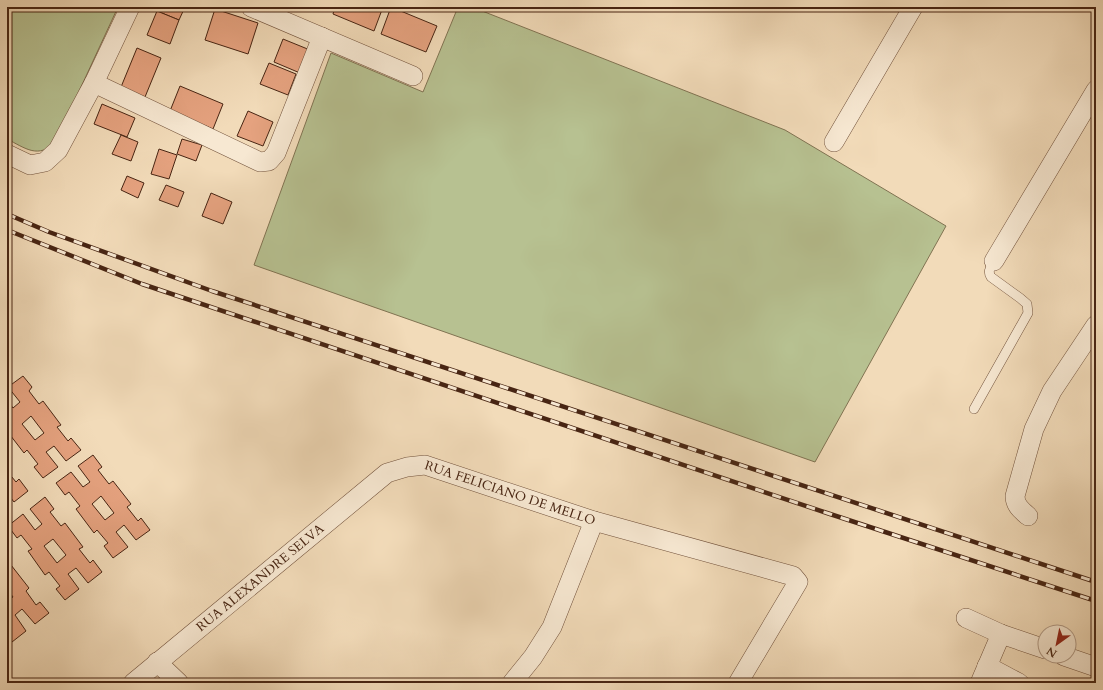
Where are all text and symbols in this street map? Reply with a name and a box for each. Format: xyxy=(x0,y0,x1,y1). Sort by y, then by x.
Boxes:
street label: RUA FELICIANO DE MELLO xyxy=(422,456,598,530)
street label: RUA ALEXANDRE SELVA xyxy=(193,519,328,636)
north arrow xyxy=(1037,624,1077,664)
text: N xyxy=(1043,643,1060,661)

